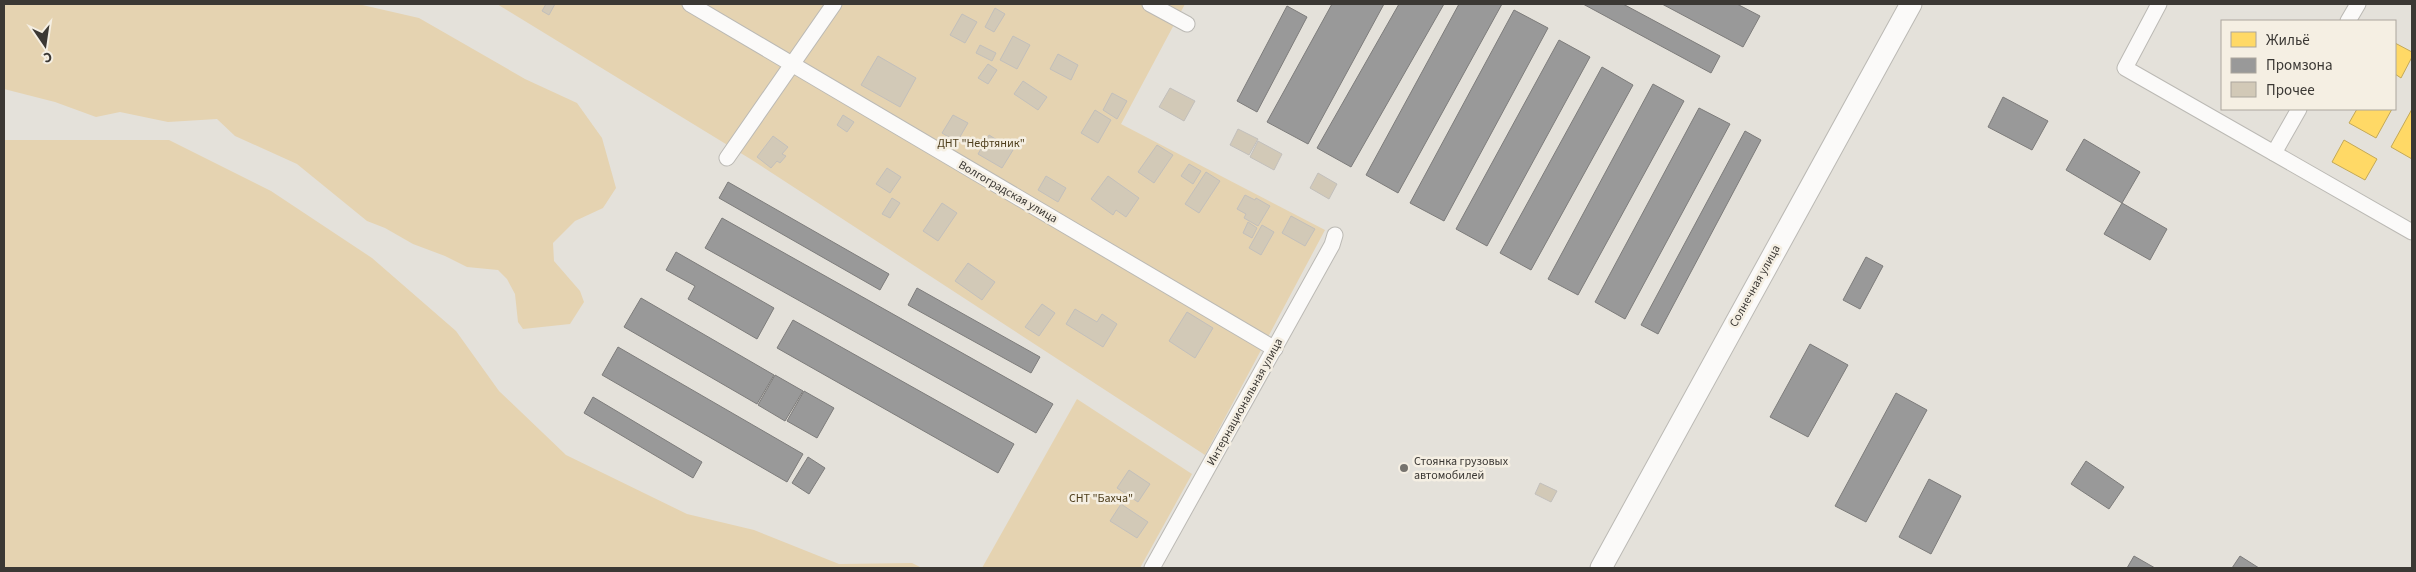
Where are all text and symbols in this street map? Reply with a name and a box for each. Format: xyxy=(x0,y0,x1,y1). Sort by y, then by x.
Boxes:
north arrow xyxy=(20,20,70,70)
legend xyxy=(2221,20,2396,110)
text: Жильё xyxy=(2266,30,2310,51)
text: С xyxy=(41,46,54,67)
text: Промзона xyxy=(2266,55,2333,76)
text: Прочее xyxy=(2266,80,2315,101)
park label: ДНТ "Нефтяник" xyxy=(937,135,1025,152)
street label: Волгоградская улица xyxy=(955,157,1061,227)
street label: Солнечная улица xyxy=(1725,242,1785,330)
street label: Интернациональная улица xyxy=(1203,335,1287,469)
place label: Стоянка грузовых автомобилей xyxy=(1414,453,1509,484)
marker: Стоянка грузовых автомобилей xyxy=(1398,462,1410,474)
park label: СНТ "Бахча" xyxy=(1069,490,1133,507)

